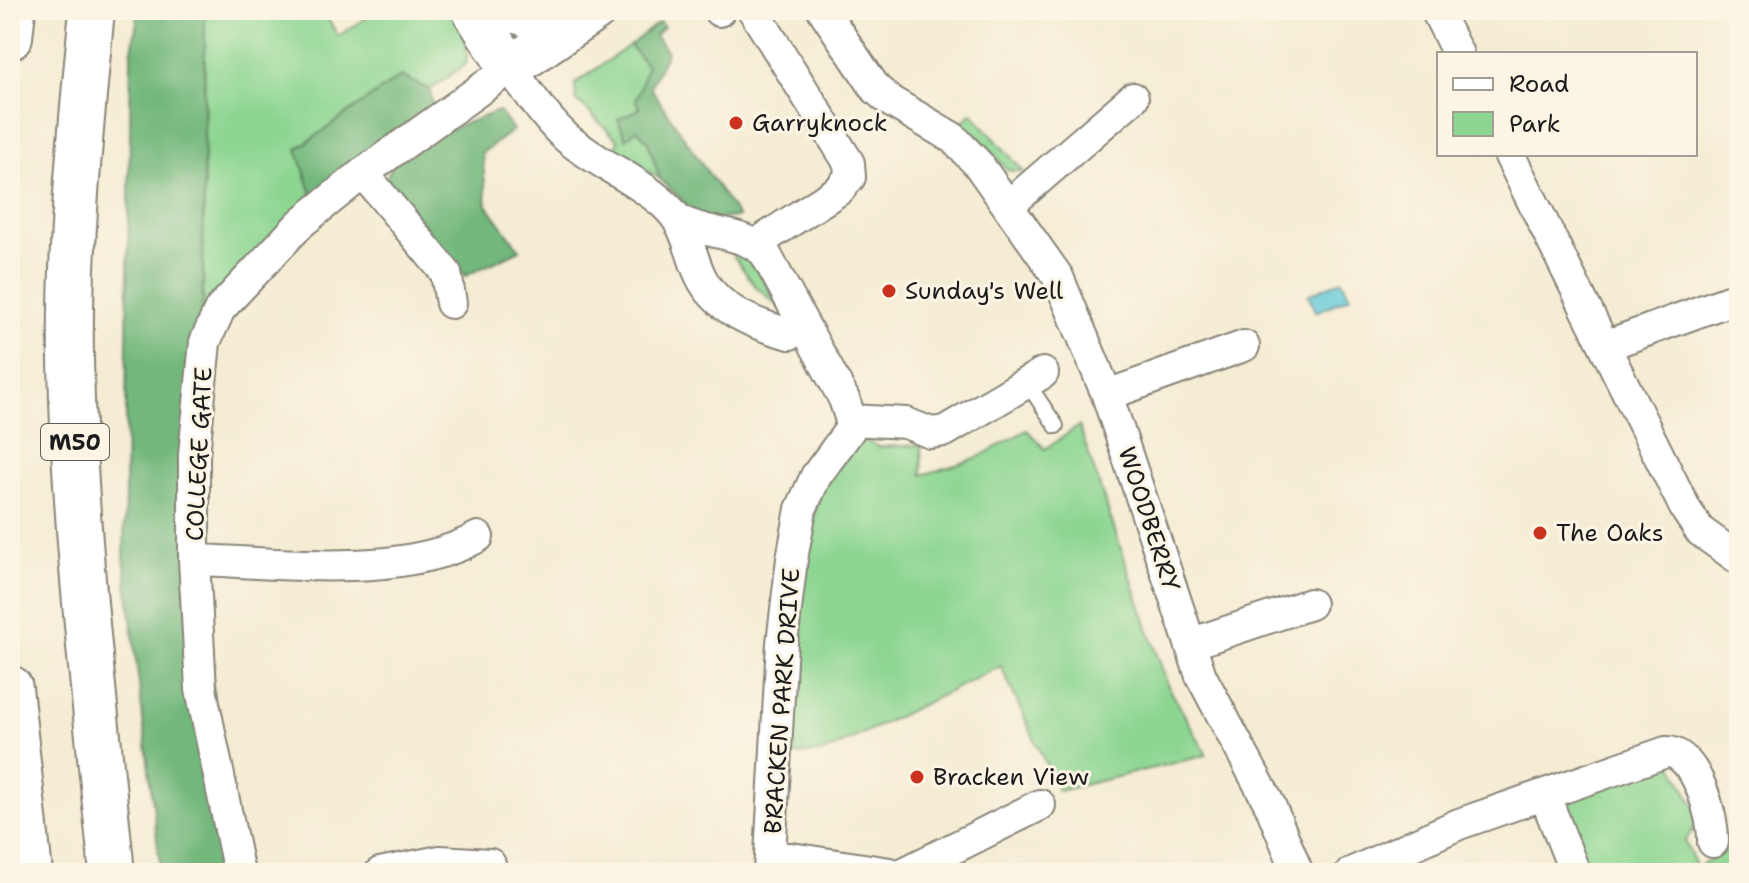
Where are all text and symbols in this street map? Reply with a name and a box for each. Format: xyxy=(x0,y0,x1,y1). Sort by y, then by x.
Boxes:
legend xyxy=(1437,52,1697,156)
text: Road xyxy=(1509,68,1569,100)
place label: Garryknock xyxy=(752,107,887,139)
text: Park xyxy=(1509,108,1561,140)
marker: Garryknock xyxy=(727,114,745,132)
place label: Sunday's Well xyxy=(905,275,1064,307)
marker: Sunday's Well xyxy=(880,282,898,300)
street label: COLLEGE GATE xyxy=(178,366,220,542)
road number: M50 xyxy=(41,424,109,460)
street label: WOODBERRY xyxy=(1111,443,1188,596)
place label: The Oaks xyxy=(1556,517,1664,549)
marker: The Oaks xyxy=(1531,524,1549,542)
street label: BRACKEN PARK DRIVE xyxy=(757,567,807,835)
place label: Bracken View xyxy=(933,761,1089,793)
marker: Bracken View xyxy=(908,768,926,786)

